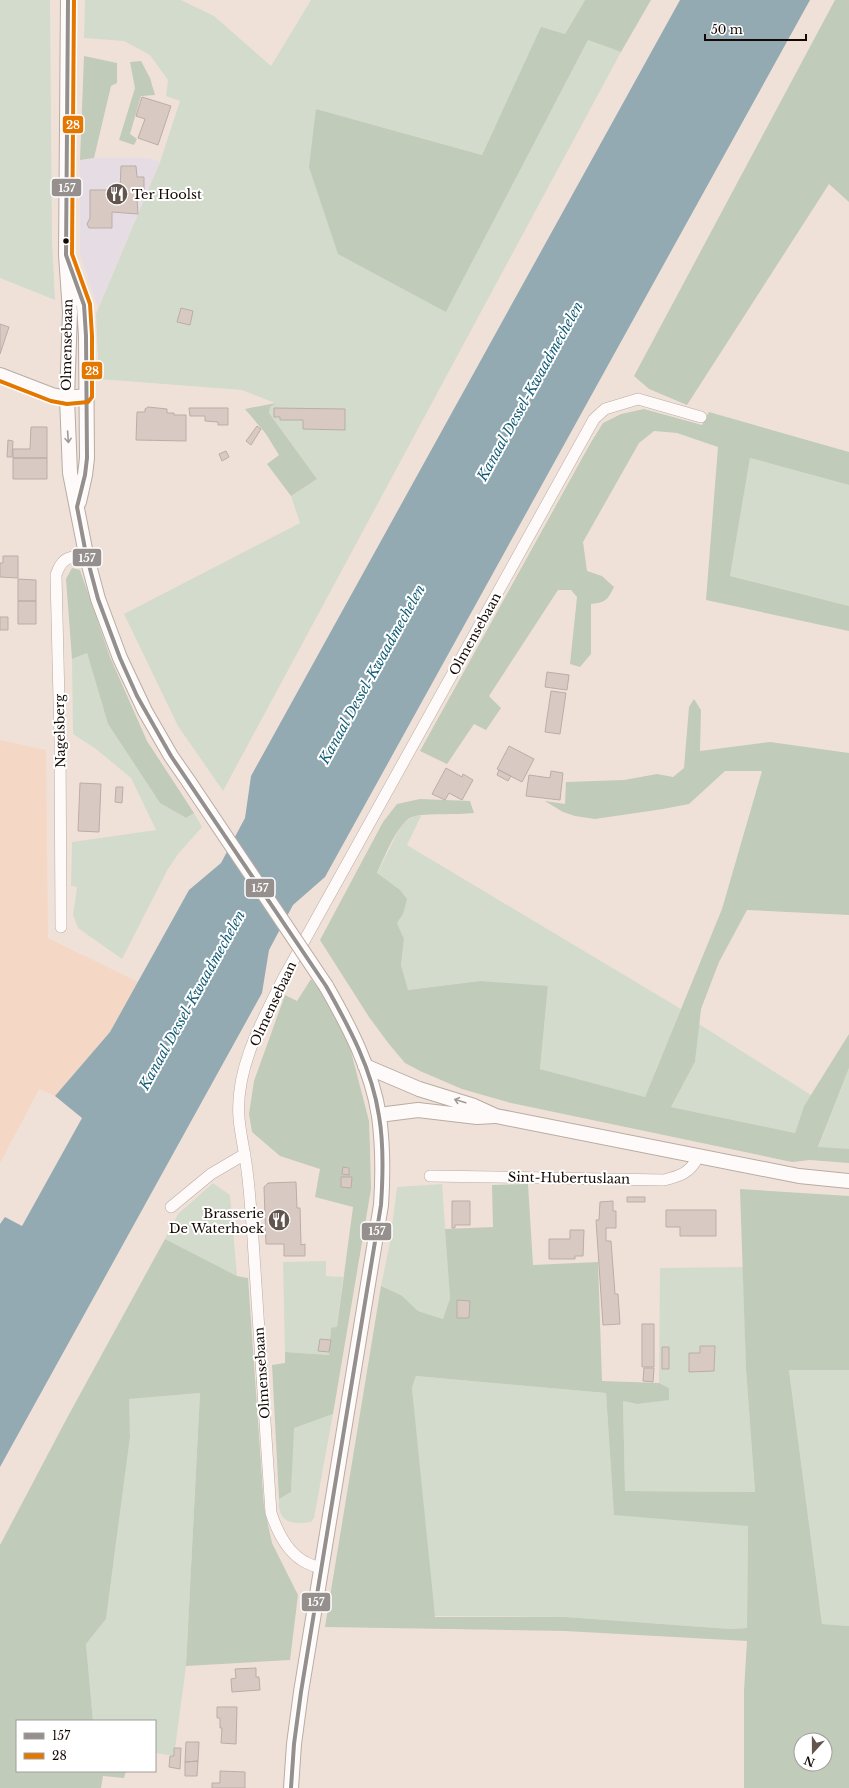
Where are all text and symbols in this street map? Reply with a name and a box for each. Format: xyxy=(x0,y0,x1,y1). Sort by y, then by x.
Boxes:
scale bar xyxy=(705,16,806,42)
text: 50 m xyxy=(711,22,743,37)
line badge: 28 xyxy=(62,115,84,134)
text: 28 xyxy=(66,118,80,132)
line badge: 157 xyxy=(51,178,82,197)
text: 157 xyxy=(58,181,76,195)
restaurant icon: Ter Hoolst xyxy=(104,181,130,207)
place label: Ter Hoolst xyxy=(132,186,202,203)
unlabelled marker xyxy=(61,236,71,246)
water label: Kanaal Dessel-Kwaadmechelen xyxy=(473,298,587,485)
street label: Olmensebaan xyxy=(58,299,76,391)
line badge: 28 xyxy=(81,361,103,380)
text: 28 xyxy=(85,364,99,378)
one-way arrow xyxy=(64,430,71,443)
line badge: 157 xyxy=(72,548,102,567)
text: 157 xyxy=(78,551,96,565)
water label: Kanaal Dessel-Kwaadmechelen xyxy=(315,581,429,768)
street label: Olmensebaan xyxy=(445,590,505,678)
street label: Nagelsberg xyxy=(51,694,69,768)
line badge: 157 xyxy=(245,878,275,898)
text: 157 xyxy=(251,881,269,895)
water label: Kanaal Dessel-Kwaadmechelen xyxy=(135,907,249,1094)
street label: Olmensebaan xyxy=(246,959,300,1049)
one-way arrow xyxy=(453,1097,466,1104)
street label: Sint-Hubertuslaan xyxy=(508,1168,630,1188)
place label: Brasserie De Waterhoek xyxy=(169,1205,264,1237)
restaurant icon: Brasserie De Waterhoek xyxy=(266,1207,292,1233)
line badge: 157 xyxy=(361,1222,392,1241)
text: 157 xyxy=(368,1224,386,1238)
street label: Olmensebaan xyxy=(250,1327,274,1419)
line badge: 157 xyxy=(301,1592,331,1612)
text: 157 xyxy=(307,1595,325,1609)
legend xyxy=(16,1720,156,1772)
text: 157 xyxy=(52,1728,71,1743)
north arrow xyxy=(793,1732,833,1772)
text: 28 xyxy=(52,1748,67,1763)
text: N xyxy=(801,1753,817,1770)

